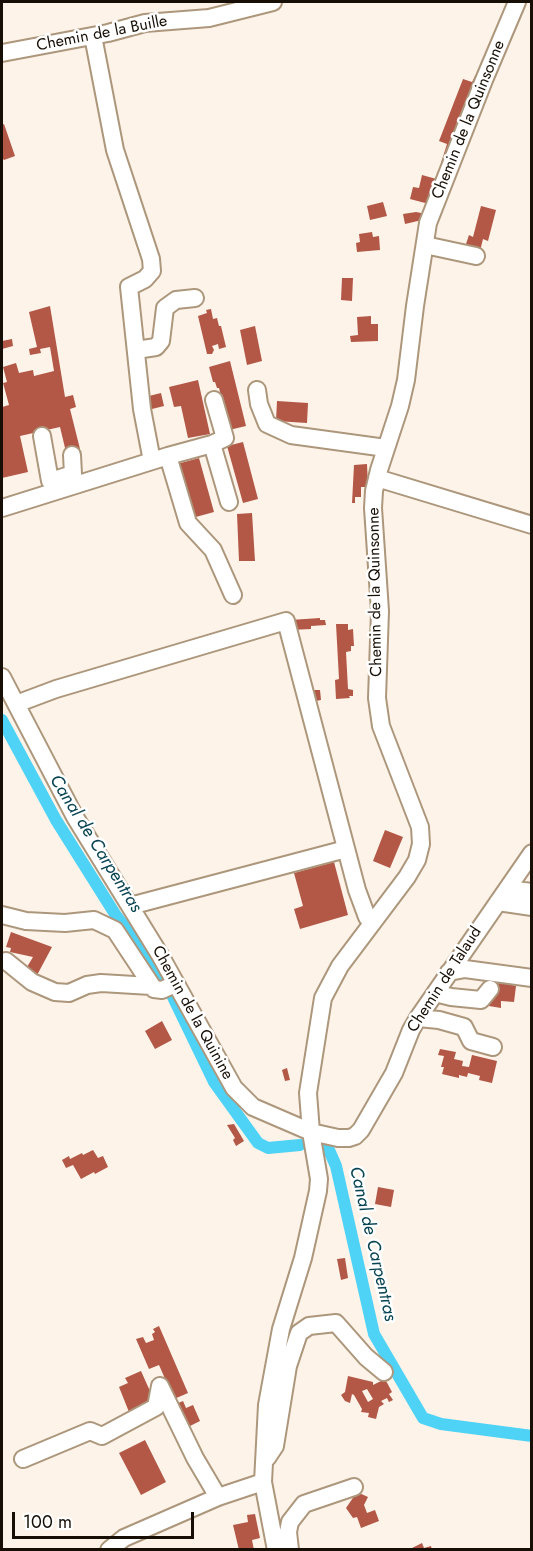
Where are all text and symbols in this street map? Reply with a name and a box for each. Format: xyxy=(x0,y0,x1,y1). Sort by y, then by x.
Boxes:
street label: Chemin de la Buille xyxy=(35,12,169,56)
street label: Chemin de la Quinsonne xyxy=(428,38,510,202)
street label: Chemin de la Quinsonne xyxy=(365,507,387,677)
water label: Canal de Carpentras xyxy=(44,771,146,917)
street label: Chemin de Talaud xyxy=(404,924,486,1036)
street label: Chemin de la Quinine xyxy=(147,943,237,1083)
water label: Canal de Carpentras xyxy=(344,1165,400,1323)
scale bar xyxy=(15,1500,196,1538)
text: 100 m xyxy=(23,1509,72,1535)

